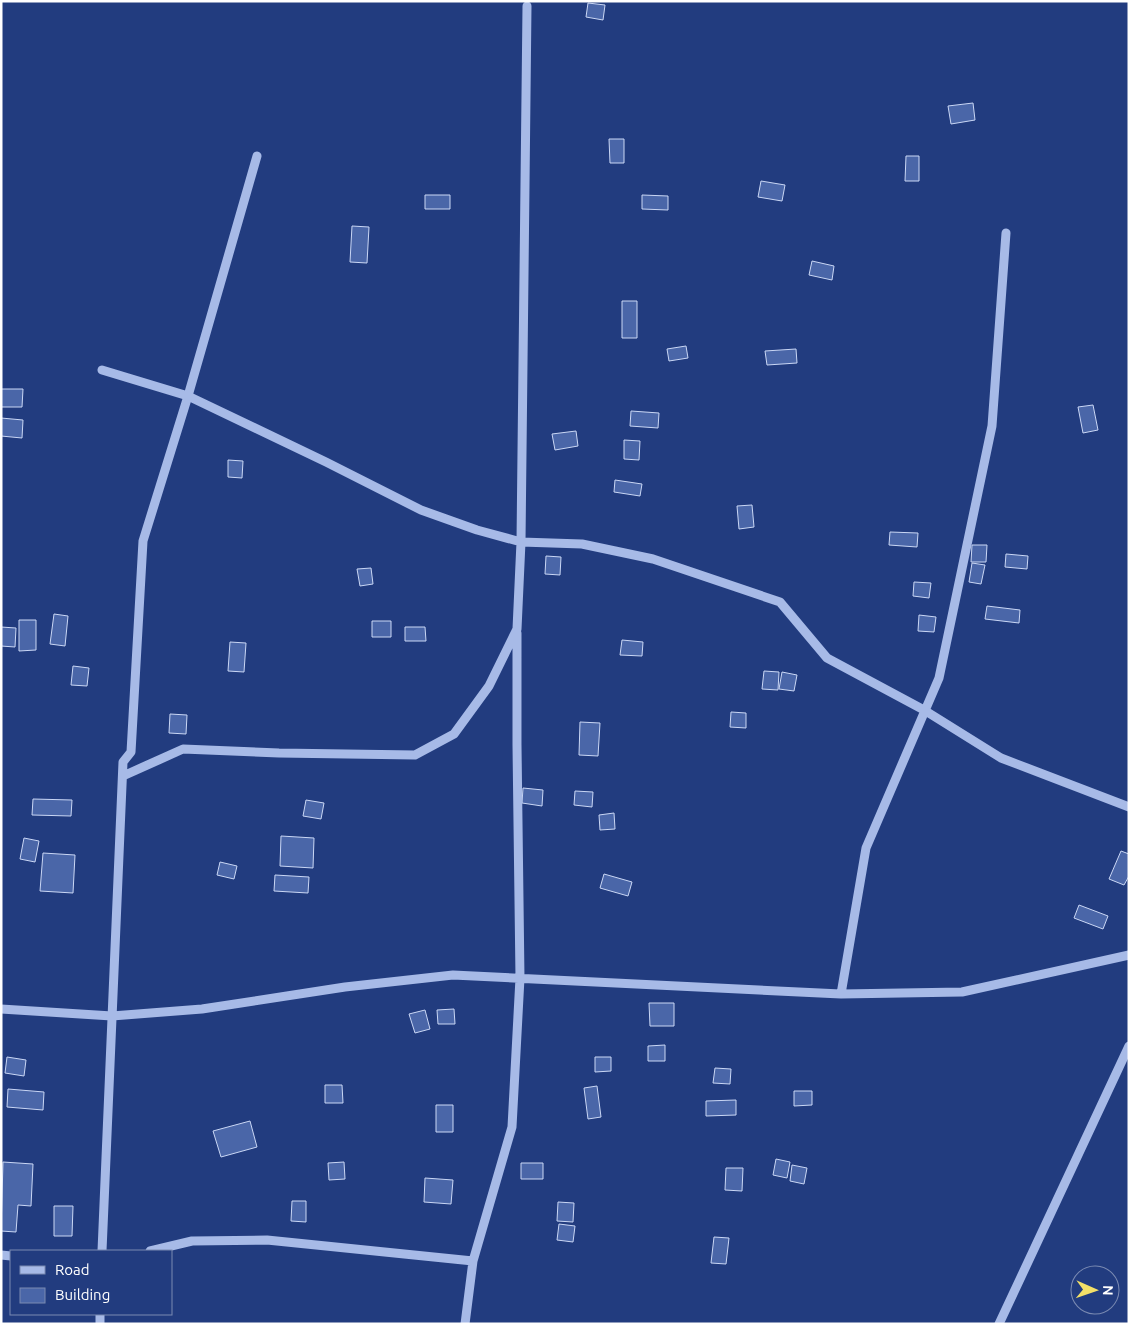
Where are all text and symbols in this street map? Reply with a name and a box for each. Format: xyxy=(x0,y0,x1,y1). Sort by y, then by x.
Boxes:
legend xyxy=(10,1250,172,1315)
text: Road xyxy=(55,1261,90,1278)
north arrow xyxy=(1070,1265,1120,1315)
text: N xyxy=(1100,1285,1116,1296)
text: Building xyxy=(55,1286,110,1303)

